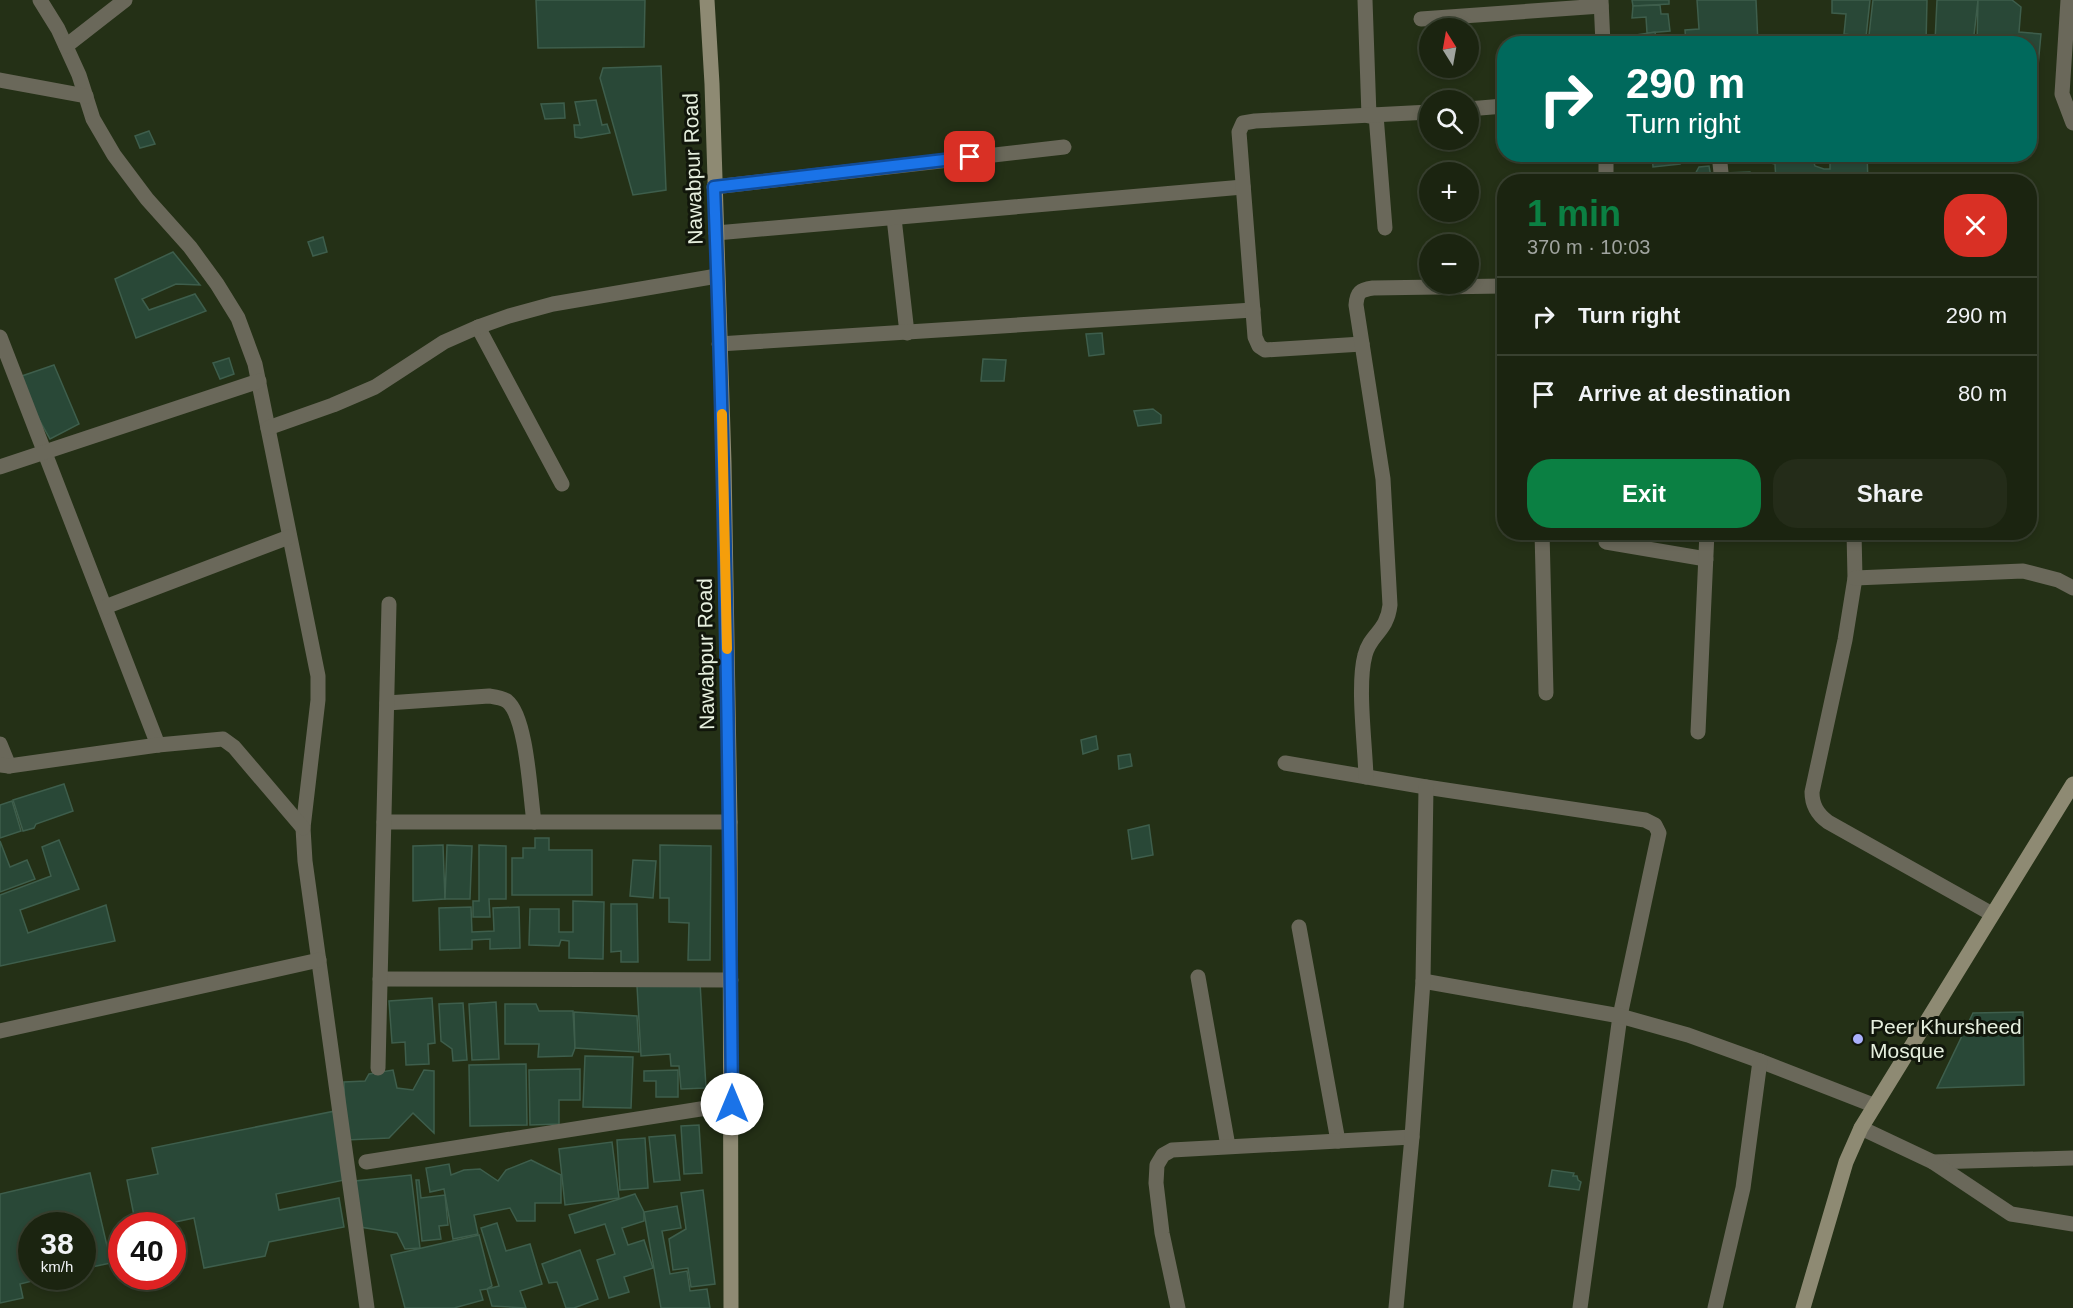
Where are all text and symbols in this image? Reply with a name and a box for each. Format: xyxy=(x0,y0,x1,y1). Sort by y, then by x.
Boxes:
north arrow xyxy=(1419,18,1479,78)
map controls xyxy=(1419,18,1479,294)
icon: right xyxy=(1527,60,1605,138)
text: 290 m xyxy=(1626,60,1745,107)
button: search xyxy=(1419,90,1479,150)
street label: Nawabpur Road xyxy=(678,93,707,245)
text: Turn right xyxy=(1626,109,1741,139)
pin xyxy=(944,131,995,182)
icon: arrive xyxy=(953,140,986,173)
button: + xyxy=(1419,162,1479,222)
text: 1 min xyxy=(1527,193,1621,234)
button: close xyxy=(1944,194,2007,257)
button: − xyxy=(1419,234,1479,294)
text: 370 m · 10:03 xyxy=(1527,236,1650,258)
icon: right xyxy=(1527,300,1560,333)
text: Turn right xyxy=(1578,303,1680,328)
text: 290 m xyxy=(1946,303,2007,328)
icon: arrive xyxy=(1527,378,1560,411)
text: Arrive at destination xyxy=(1578,381,1791,406)
text: 80 m xyxy=(1958,381,2007,406)
button: Exit xyxy=(1527,459,1761,528)
button: Share xyxy=(1773,459,2007,528)
street label: Nawabpur Road xyxy=(693,578,718,730)
place label: Peer Khursheed Mosque xyxy=(1870,1015,2022,1062)
marker: Peer Khursheed Mosque xyxy=(1851,1032,1865,1046)
position arrow xyxy=(700,1072,764,1136)
speed limit sign: 40 xyxy=(108,1212,186,1290)
text: 38 xyxy=(40,1227,74,1260)
text: km/h xyxy=(41,1258,73,1275)

